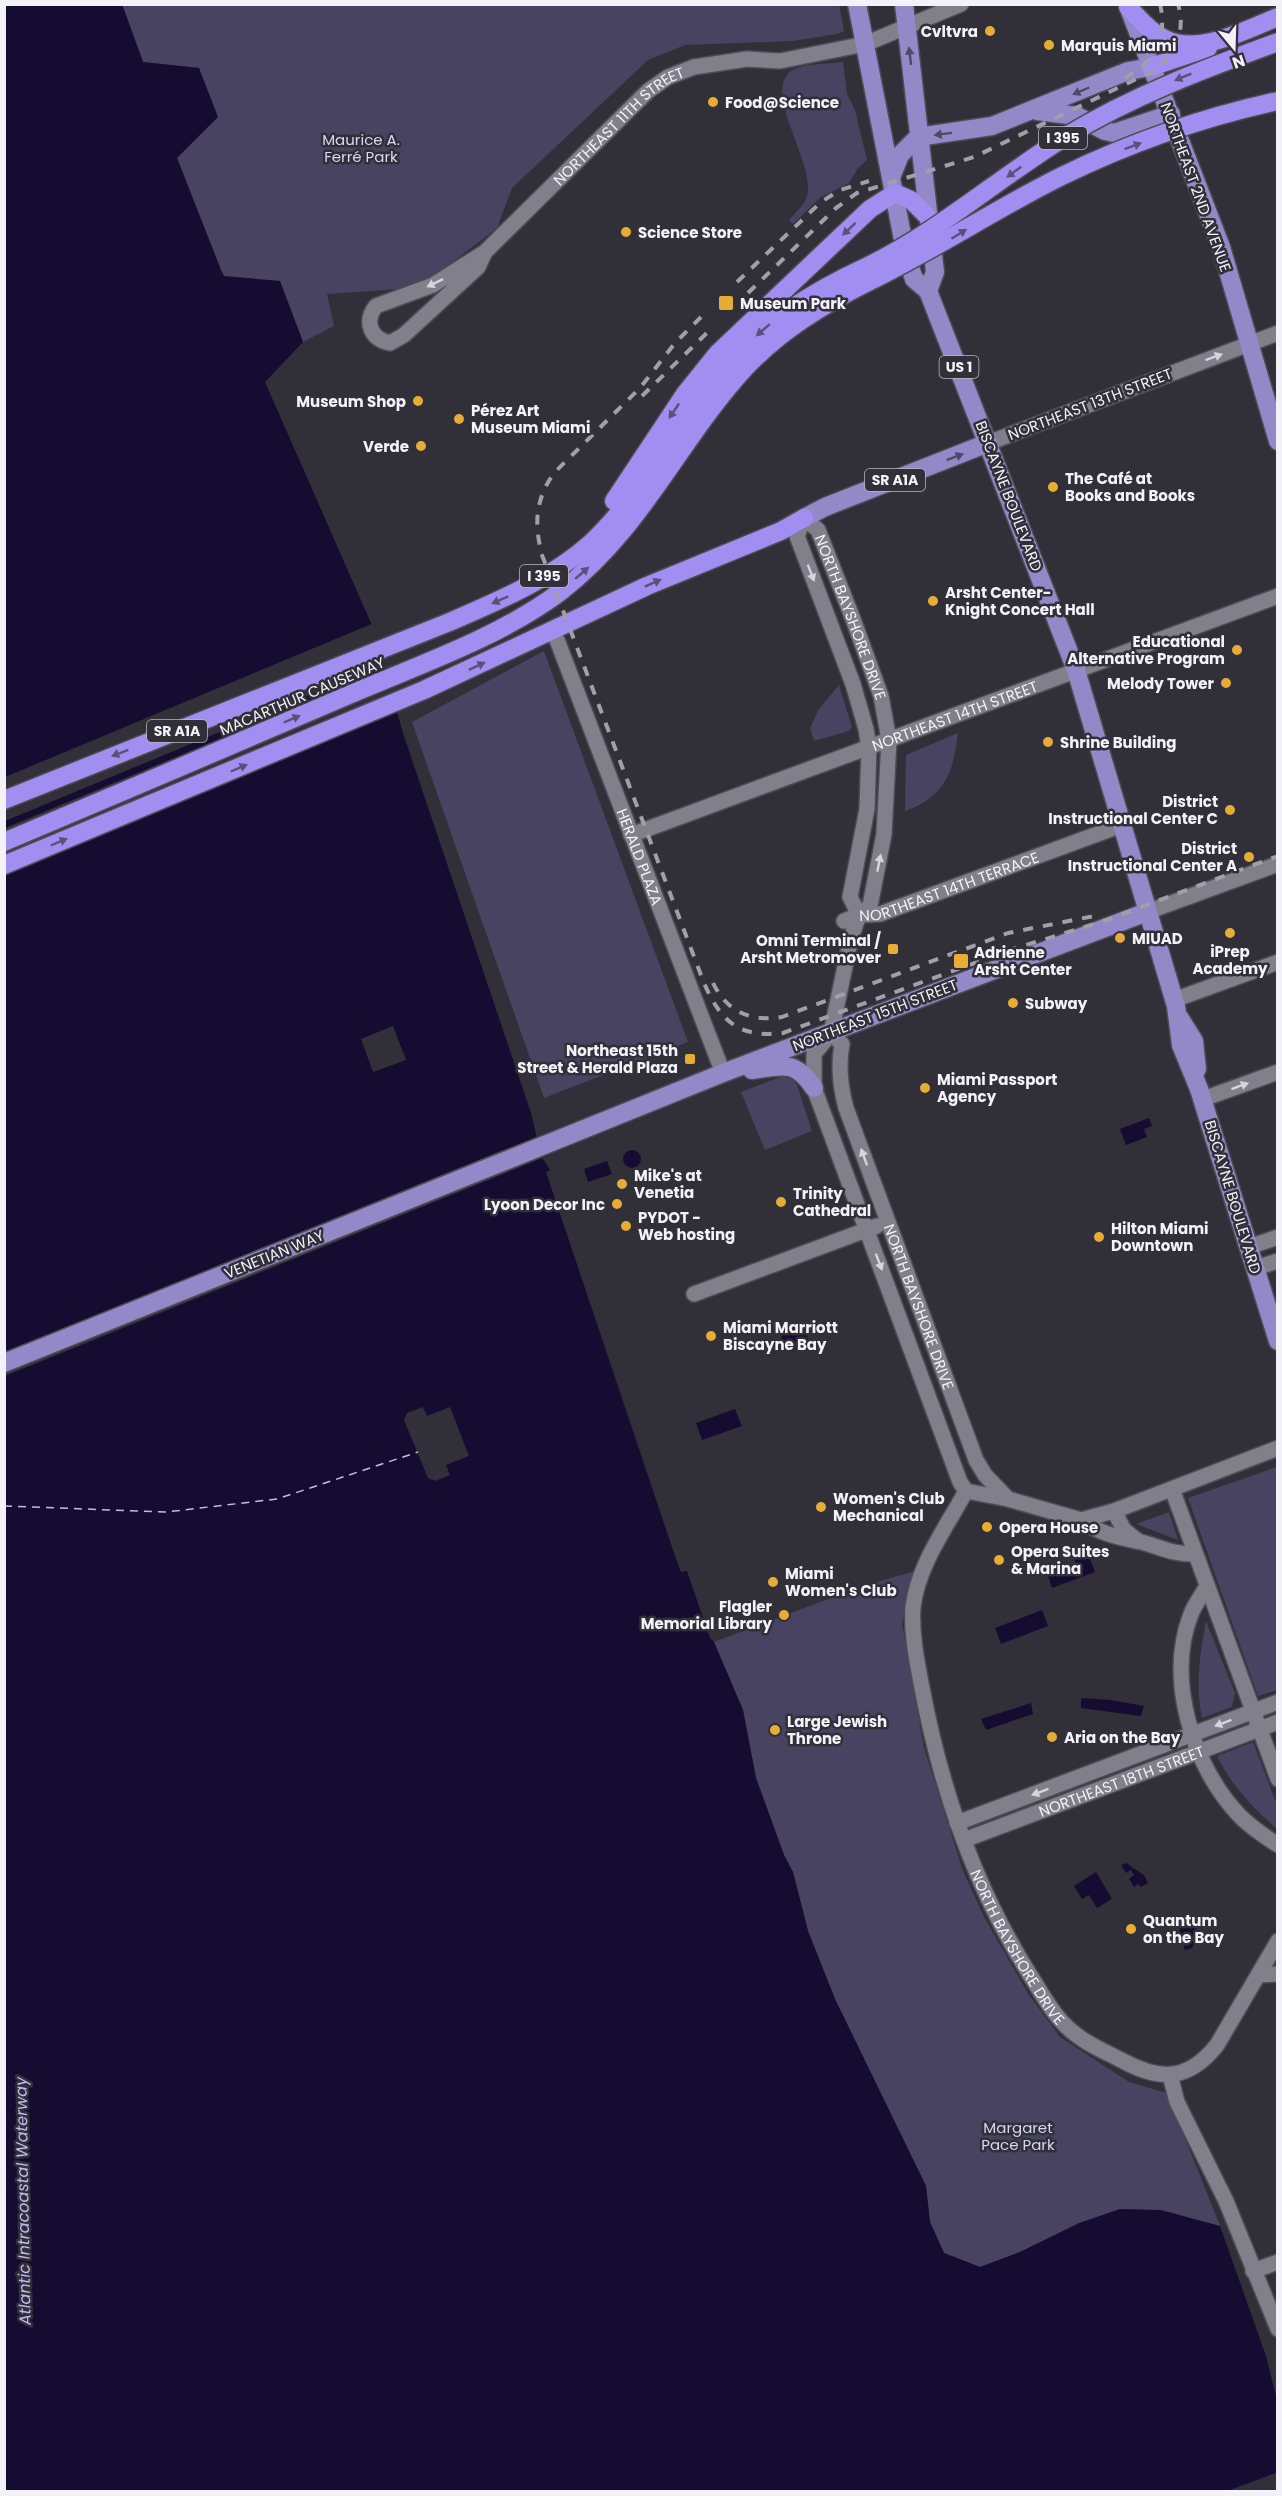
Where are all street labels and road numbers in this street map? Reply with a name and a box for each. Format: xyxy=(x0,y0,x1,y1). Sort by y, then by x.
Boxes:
street label: NORTHEAST 11TH STREET xyxy=(548,61,687,190)
street label: NORTHEAST 2ND AVENUE xyxy=(1156,99,1236,275)
road number: I 395 xyxy=(1039,127,1087,149)
road number: US 1 xyxy=(940,356,978,378)
street label: NORTHEAST 13TH STREET xyxy=(1005,363,1175,445)
street label: BISCAYNE BOULEVARD xyxy=(971,418,1047,574)
road number: SR A1A xyxy=(865,469,925,491)
street label: NORTH BAYSHORE DRIVE xyxy=(810,531,892,703)
road number: I 395 xyxy=(520,565,568,587)
street label: MACARTHUR CAUSEWAY xyxy=(216,652,388,740)
street label: NORTHEAST 14TH STREET xyxy=(869,675,1040,756)
road number: SR A1A xyxy=(147,720,207,742)
street label: HERALD PLAZA xyxy=(612,805,668,908)
street label: NORTHEAST 14TH TERRACE xyxy=(859,846,1042,925)
street label: NORTHEAST 15TH STREET xyxy=(790,974,960,1056)
street label: BISCAYNE BOULEVARD xyxy=(1200,1118,1266,1276)
street label: NORTH BAYSHORE DRIVE xyxy=(879,1221,960,1392)
street label: VENETIAN WAY xyxy=(221,1224,327,1284)
street label: NORTHEAST 18TH STREET xyxy=(1036,1740,1207,1822)
street label: NORTH BAYSHORE DRIVE xyxy=(966,1866,1070,2029)

